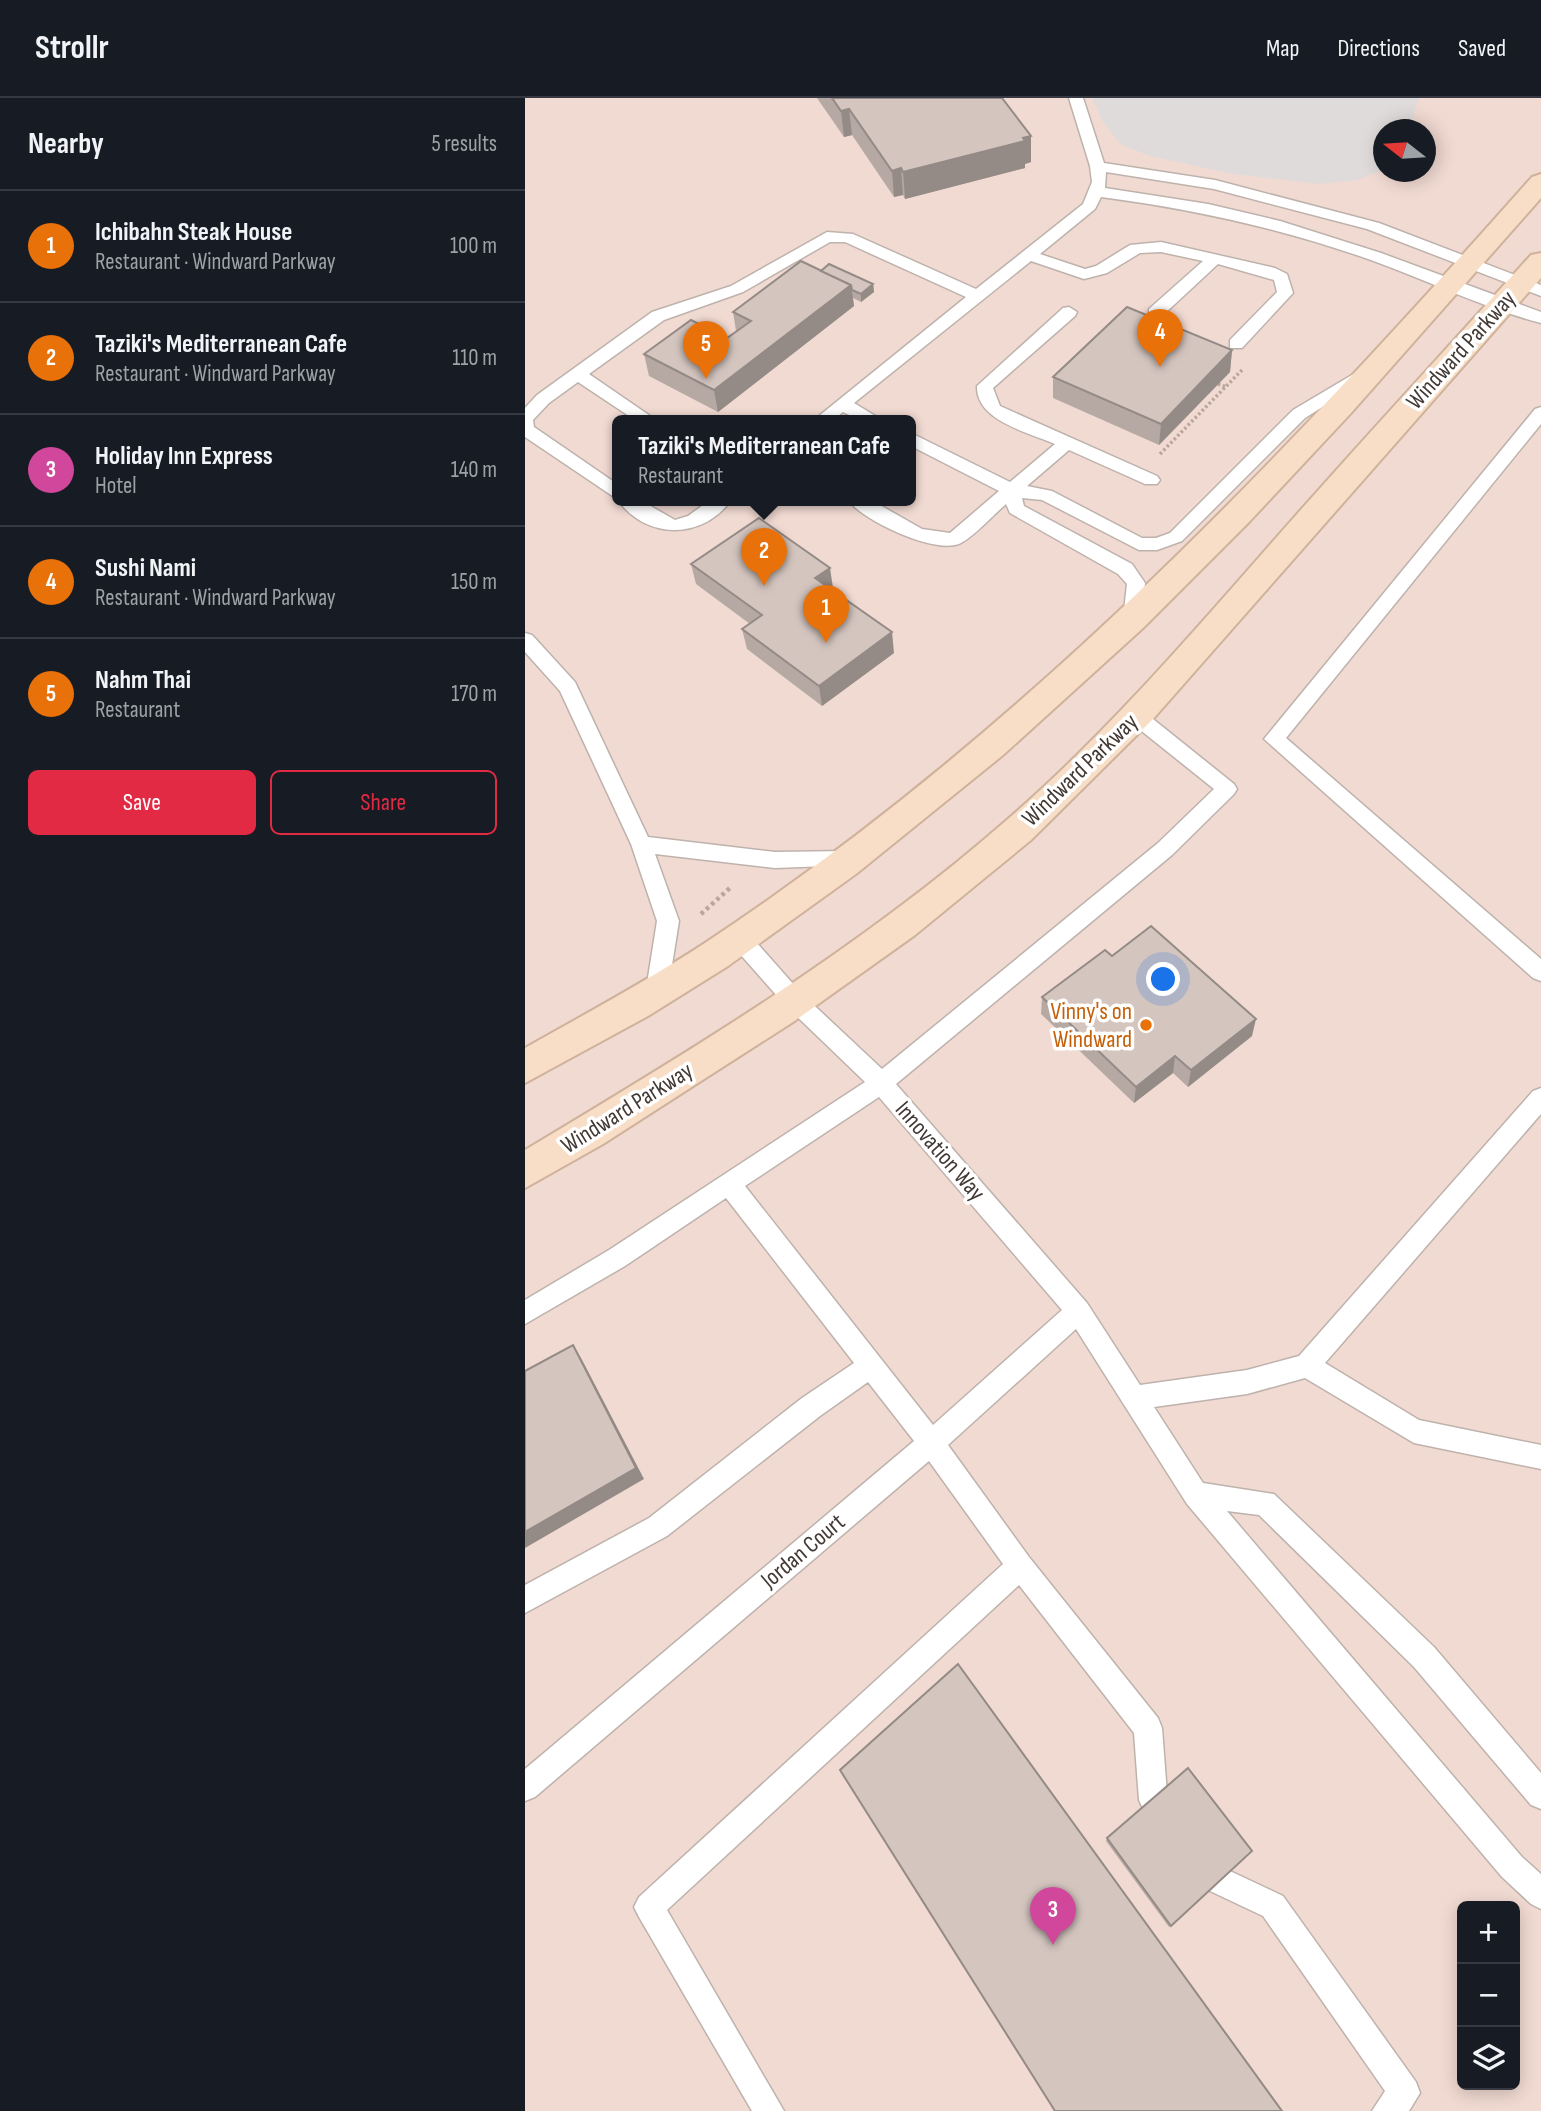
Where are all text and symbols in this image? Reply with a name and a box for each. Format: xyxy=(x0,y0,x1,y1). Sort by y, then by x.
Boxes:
text: Strollr xyxy=(35,28,109,68)
text: Map xyxy=(1266,34,1299,63)
text: Directions xyxy=(1337,34,1420,63)
text: Saved xyxy=(1458,34,1506,63)
north arrow xyxy=(1373,119,1436,182)
text: Nearby xyxy=(28,126,104,162)
text: 5 results xyxy=(431,130,497,158)
text: Ichibahn Steak House xyxy=(95,217,292,248)
text: 1 xyxy=(46,232,56,260)
text: 100 m xyxy=(450,232,497,260)
text: Restaurant · Windward Parkway xyxy=(95,248,336,276)
street label: Windward Parkway xyxy=(1400,285,1522,415)
pin: 4 xyxy=(1137,309,1183,367)
pin: 5 xyxy=(683,321,729,379)
text: Taziki's Mediterranean Cafe xyxy=(95,329,347,360)
text: 2 xyxy=(46,344,56,372)
text: 110 m xyxy=(452,344,497,372)
text: Restaurant · Windward Parkway xyxy=(95,360,336,388)
popup xyxy=(612,415,916,506)
text: Taziki's Mediterranean Cafe xyxy=(638,431,890,462)
text: Holiday Inn Express xyxy=(95,441,273,472)
text: 3 xyxy=(46,456,56,484)
text: 140 m xyxy=(451,456,497,484)
text: Restaurant xyxy=(638,462,723,490)
text: Hotel xyxy=(95,472,137,500)
pin: 2 xyxy=(741,528,787,586)
text: Sushi Nami xyxy=(95,553,196,584)
text: 4 xyxy=(46,568,56,596)
text: 150 m xyxy=(451,568,497,596)
text: Restaurant · Windward Parkway xyxy=(95,584,336,612)
pin: 1 xyxy=(803,585,849,643)
text: Nahm Thai xyxy=(95,665,191,696)
text: 5 xyxy=(46,680,56,708)
text: 170 m xyxy=(451,680,497,708)
text: Restaurant xyxy=(95,696,180,724)
street label: Windward Parkway xyxy=(1016,708,1144,832)
button: Save xyxy=(28,770,256,835)
button: Share xyxy=(270,770,497,835)
your location xyxy=(1146,962,1180,996)
place label: Vinny's on Windward xyxy=(1051,997,1132,1054)
marker: Vinny's on Windward xyxy=(1138,1017,1154,1033)
street label: Windward Parkway xyxy=(556,1056,698,1160)
street label: Innovation Way xyxy=(889,1095,991,1207)
street label: Jordan Court xyxy=(754,1508,851,1595)
pin: 3 xyxy=(1030,1887,1076,1945)
map controls xyxy=(1457,1901,1520,2090)
button: + xyxy=(1457,1901,1520,1964)
button: − xyxy=(1457,1964,1520,2027)
button: layers xyxy=(1457,2027,1520,2090)

